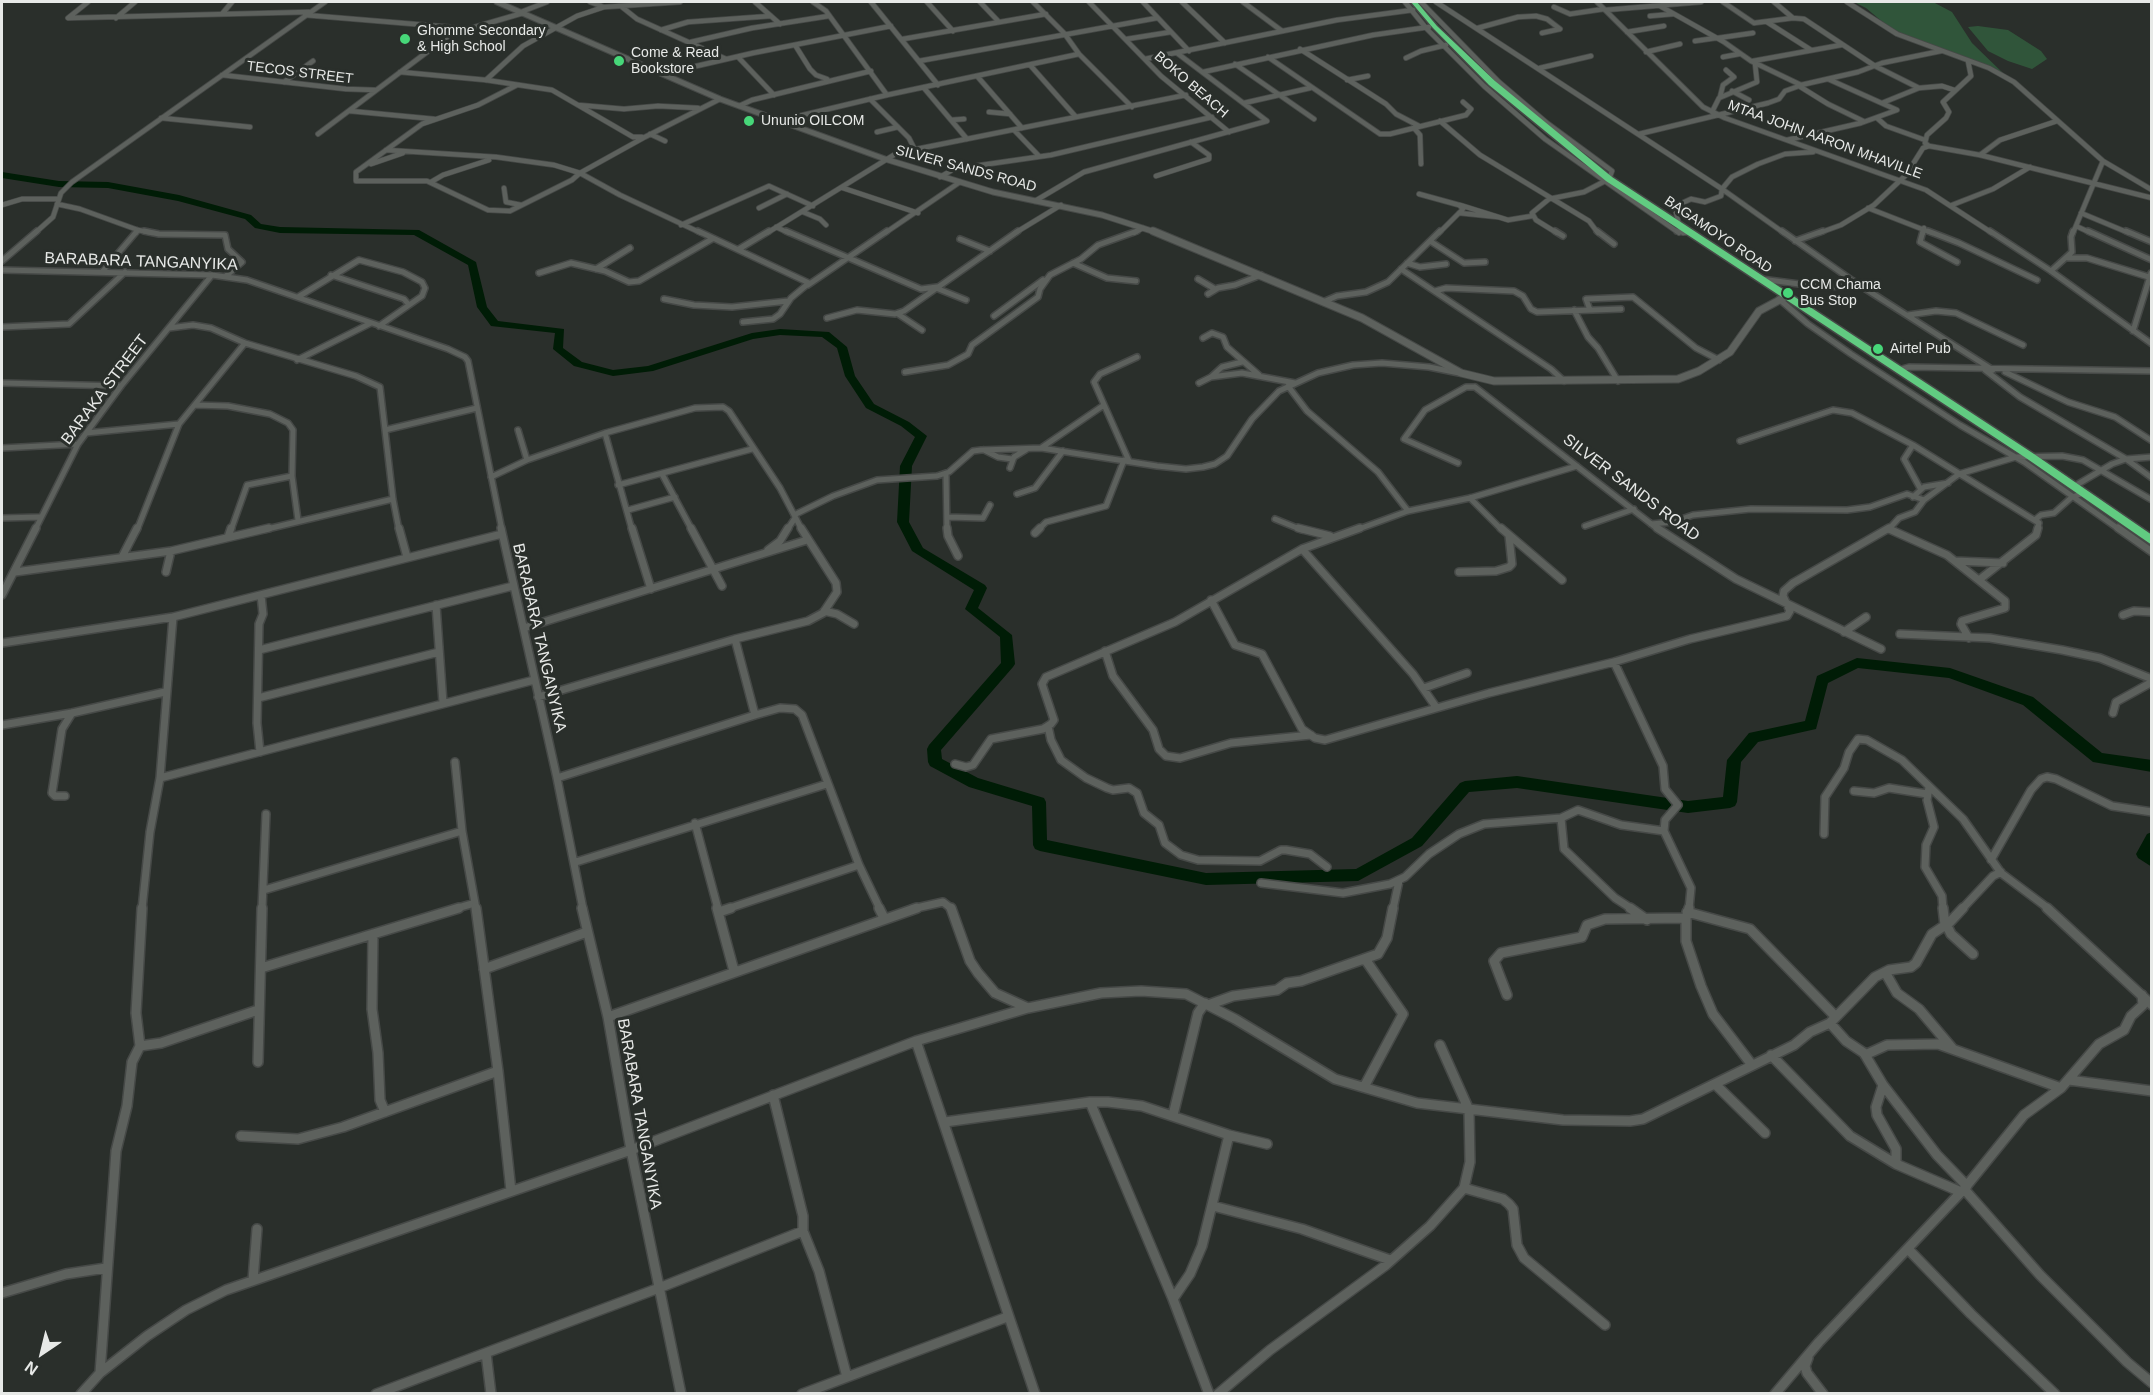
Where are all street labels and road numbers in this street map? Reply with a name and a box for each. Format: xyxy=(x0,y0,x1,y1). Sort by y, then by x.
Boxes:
street label: BOKO BEACH xyxy=(1151,48,1231,122)
street label: TECOS STREET xyxy=(246,58,354,88)
street label: MTAA JOHN AARON MHAVILLE xyxy=(1726,97,1924,183)
street label: SILVER SANDS ROAD xyxy=(894,142,1038,196)
street label: BAGAMOYO ROAD xyxy=(1661,193,1775,277)
street label: BARABARA TANGANYIKA xyxy=(44,249,238,275)
street label: BARAKA STREET xyxy=(57,331,153,449)
street label: SILVER SANDS ROAD xyxy=(1559,430,1703,546)
street label: BARABARA TANGANYIKA xyxy=(508,542,570,734)
street label: BARABARA TANGANYIKA xyxy=(613,1017,665,1211)

